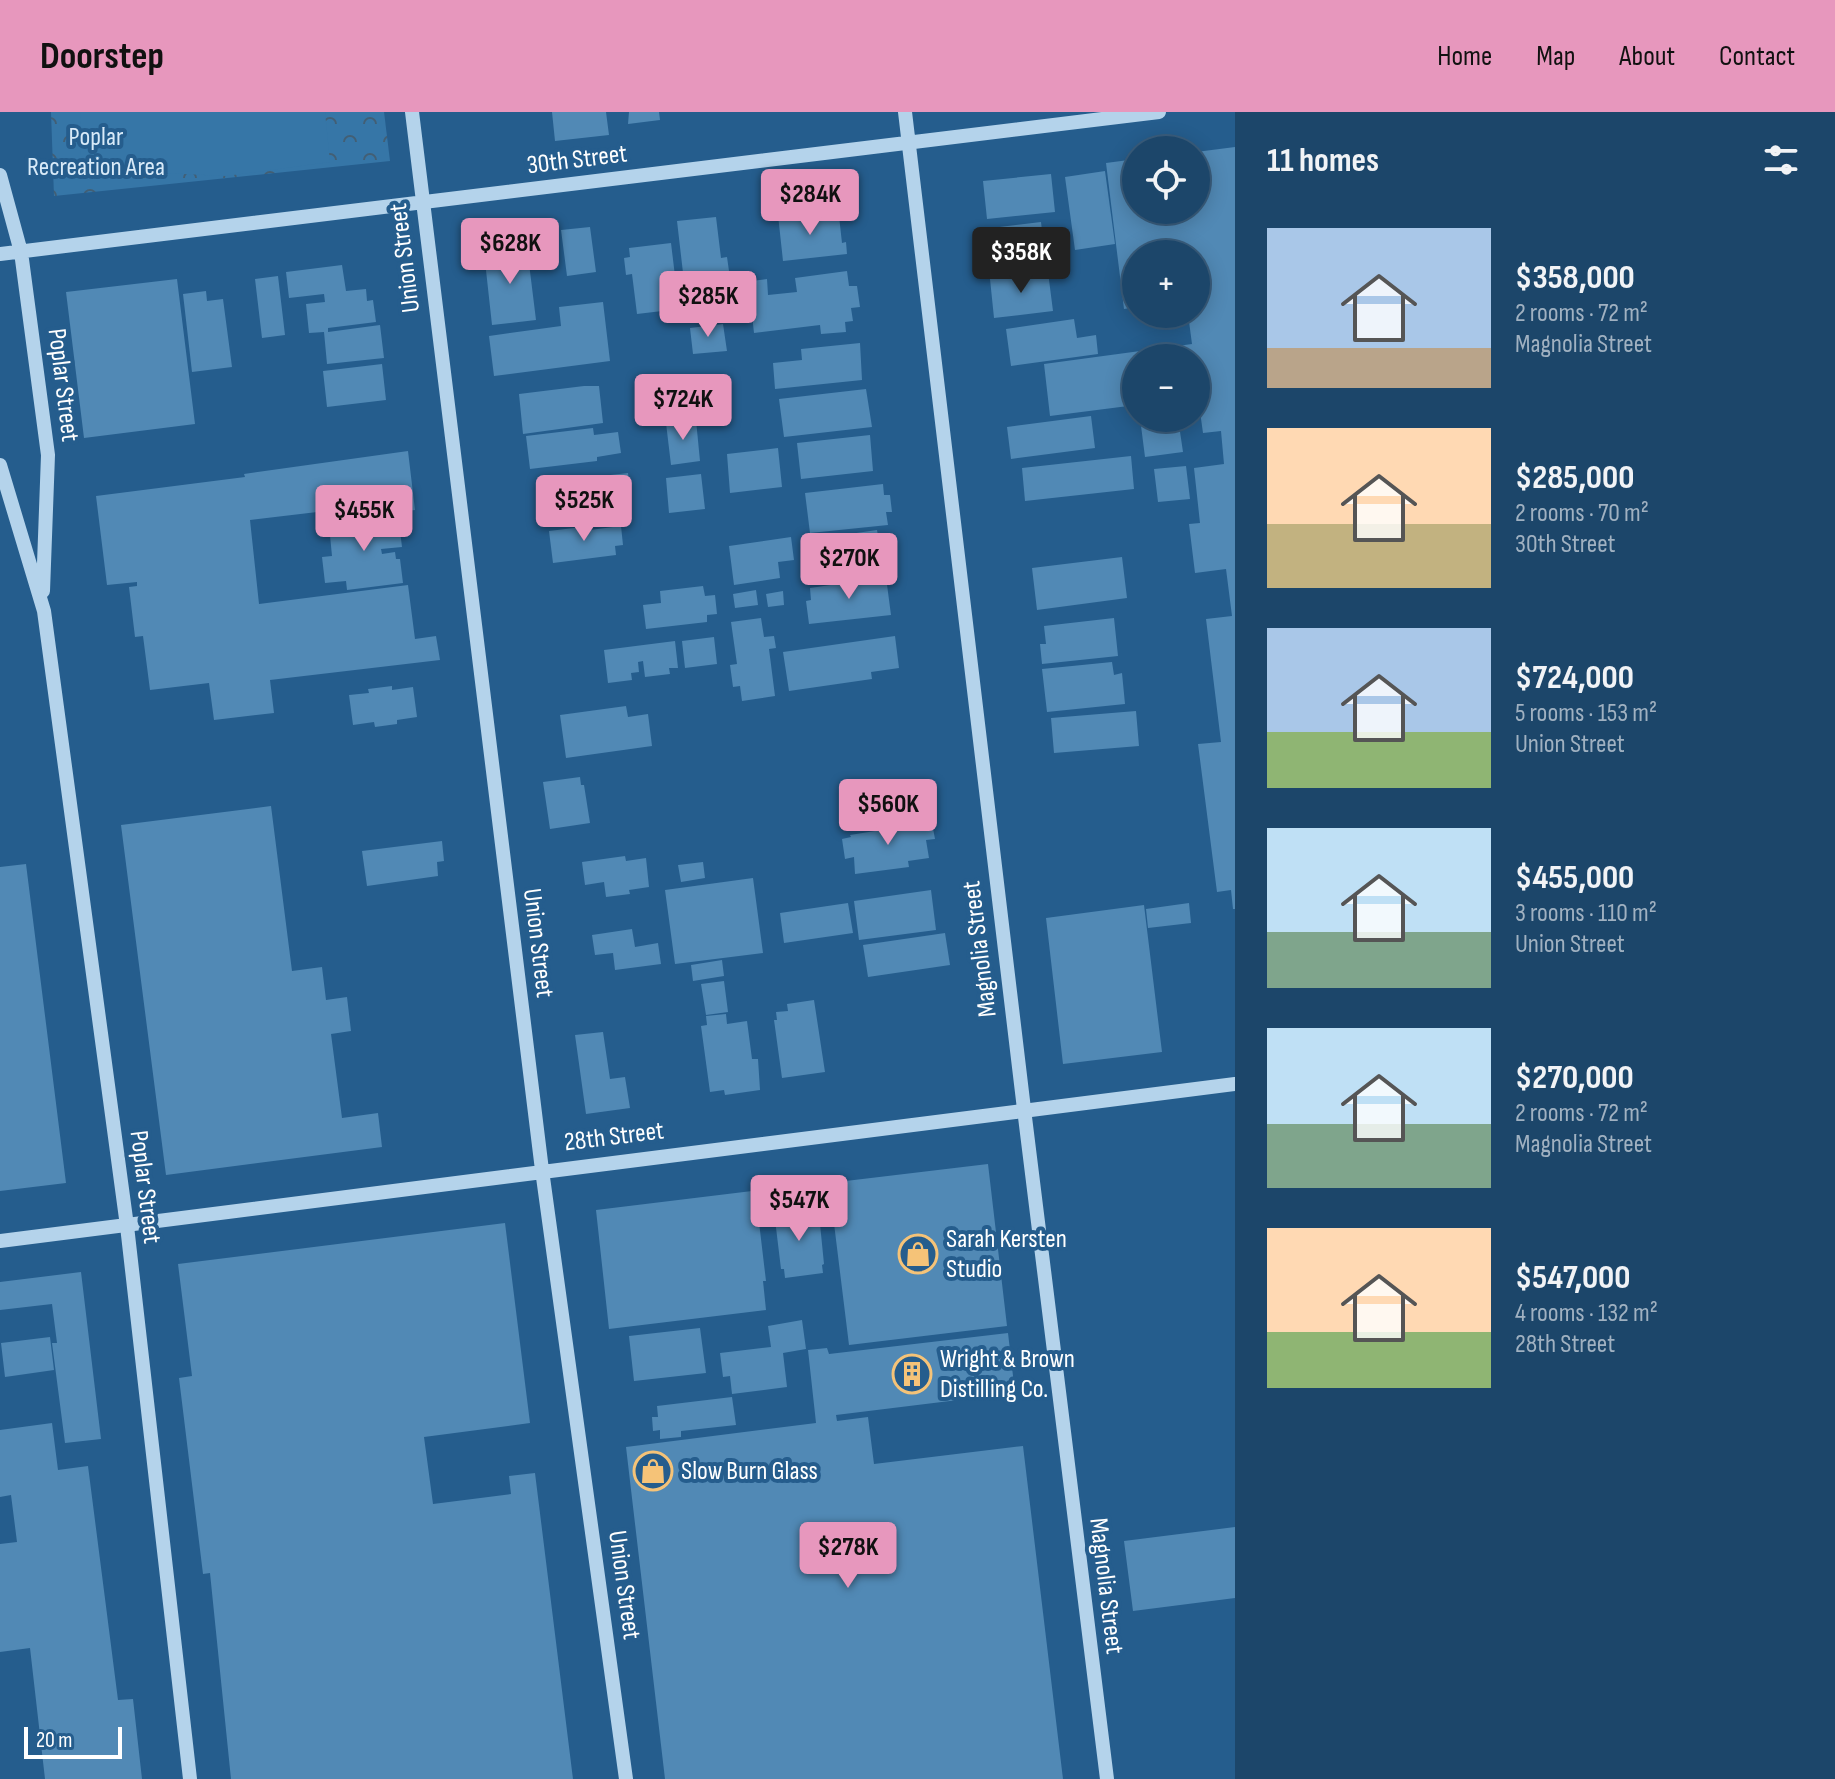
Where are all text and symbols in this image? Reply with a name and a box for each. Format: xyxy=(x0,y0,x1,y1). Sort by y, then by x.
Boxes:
text: Doorstep xyxy=(40,34,164,79)
text: Home xyxy=(1437,40,1492,73)
text: Map xyxy=(1536,40,1575,73)
text: About xyxy=(1619,40,1675,73)
text: Contact xyxy=(1719,40,1795,73)
park label: Poplar Recreation Area xyxy=(27,122,165,183)
map controls xyxy=(1122,136,1210,432)
button: locate xyxy=(1122,136,1210,224)
street label: 30th Street xyxy=(525,138,629,182)
icon: filters xyxy=(1759,138,1803,182)
text: 11 homes xyxy=(1267,140,1379,181)
pin: $284K xyxy=(754,169,866,237)
text: $284K xyxy=(779,179,841,210)
street label: Union Street xyxy=(383,202,427,314)
pin: $628K xyxy=(454,218,566,286)
pin: $358K xyxy=(965,227,1077,295)
text: $628K xyxy=(479,228,541,259)
text: $358K xyxy=(990,237,1052,268)
button: + xyxy=(1122,240,1210,328)
text: $358,000 xyxy=(1515,257,1635,298)
icon: home xyxy=(1331,260,1427,356)
pin: $285K xyxy=(652,271,764,339)
text: $285K xyxy=(677,281,739,312)
text: 2 rooms · 72 m² xyxy=(1515,298,1648,329)
street label: Poplar Street xyxy=(41,327,85,443)
text: Magnolia Street xyxy=(1515,329,1652,360)
button: − xyxy=(1122,344,1210,432)
pin: $724K xyxy=(627,374,739,442)
text: $724K xyxy=(653,384,713,415)
text: $285,000 xyxy=(1515,457,1634,498)
icon: home xyxy=(1331,460,1427,556)
pin: $525K xyxy=(528,475,640,543)
pin: $455K xyxy=(308,485,420,553)
text: $525K xyxy=(554,485,614,516)
text: $455K xyxy=(333,495,395,526)
text: 2 rooms · 70 m² xyxy=(1515,498,1649,529)
text: 30th Street xyxy=(1515,529,1616,560)
pin: $270K xyxy=(793,533,905,601)
text: $270K xyxy=(818,543,880,574)
text: $724,000 xyxy=(1515,657,1634,698)
icon: home xyxy=(1331,660,1427,756)
text: 5 rooms · 153 m² xyxy=(1515,698,1657,729)
text: Union Street xyxy=(1515,729,1625,760)
pin: $560K xyxy=(832,779,944,847)
text: $560K xyxy=(857,789,919,820)
text: $455,000 xyxy=(1515,857,1634,898)
icon: home xyxy=(1331,860,1427,956)
street label: Magnolia Street xyxy=(956,879,1004,1019)
street label: Union Street xyxy=(516,887,560,999)
text: 3 rooms · 110 m² xyxy=(1515,898,1657,929)
text: Union Street xyxy=(1515,929,1625,960)
text: $270,000 xyxy=(1515,1057,1634,1098)
icon: home xyxy=(1331,1060,1427,1156)
text: 2 rooms · 72 m² xyxy=(1515,1098,1648,1129)
street label: 28th Street xyxy=(562,1116,666,1158)
street label: Poplar Street xyxy=(123,1129,167,1245)
text: Magnolia Street xyxy=(1515,1129,1652,1160)
pin: $547K xyxy=(743,1175,855,1243)
text: $547K xyxy=(769,1185,829,1216)
place label: Sarah Kersten Studio xyxy=(946,1224,1067,1285)
shop icon: Sarah Kersten Studio xyxy=(897,1233,939,1275)
text: $547,000 xyxy=(1515,1257,1630,1298)
icon: home xyxy=(1331,1260,1427,1356)
text: 4 rooms · 132 m² xyxy=(1515,1298,1658,1329)
text: 28th Street xyxy=(1515,1329,1615,1360)
place label: Wright & Brown Distilling Co. xyxy=(940,1344,1075,1405)
building icon: Wright & Brown Distilling Co. xyxy=(891,1353,933,1395)
shop icon: Slow Burn Glass xyxy=(632,1450,674,1492)
place label: Slow Burn Glass xyxy=(681,1456,818,1487)
street label: Magnolia Street xyxy=(1082,1516,1130,1656)
pin: $278K xyxy=(792,1522,904,1590)
street label: Union Street xyxy=(601,1529,647,1642)
text: $278K xyxy=(818,1532,878,1563)
scale bar xyxy=(24,1723,122,1759)
text: 20 m xyxy=(36,1727,73,1754)

